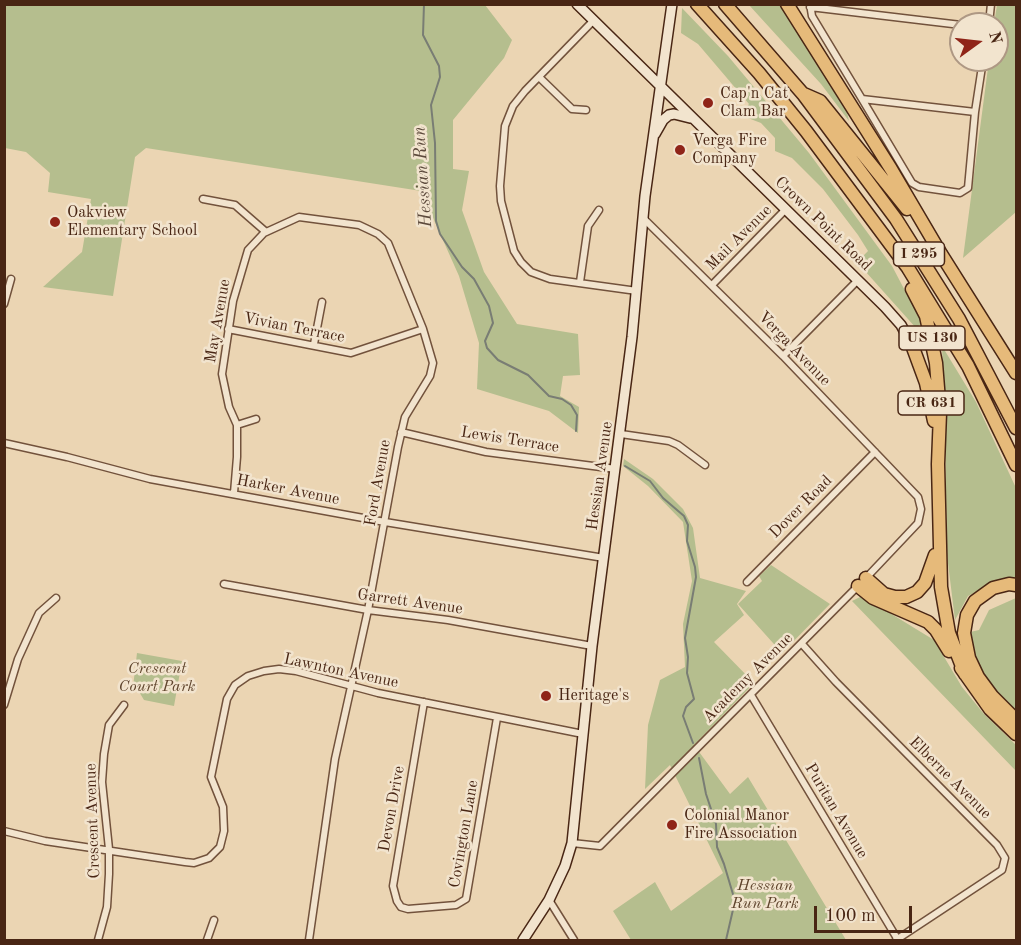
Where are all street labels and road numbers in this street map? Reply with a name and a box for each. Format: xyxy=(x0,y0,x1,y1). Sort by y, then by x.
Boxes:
street label: Crown Point Road xyxy=(771,173,875,275)
street label: Mail Avenue xyxy=(702,201,776,275)
road number: I 295 xyxy=(894,242,944,266)
street label: May Avenue xyxy=(201,278,235,364)
street label: Verga Avenue xyxy=(754,308,834,390)
street label: Vivian Terrace xyxy=(242,309,346,347)
road number: US 130 xyxy=(899,326,965,350)
road number: CR 631 xyxy=(898,391,964,415)
street label: Hessian Avenue xyxy=(583,420,617,532)
street label: Lewis Terrace xyxy=(459,423,561,457)
street label: Ford Avenue xyxy=(361,438,395,528)
street label: Harker Avenue xyxy=(235,471,341,509)
street label: Dover Road xyxy=(765,471,837,543)
street label: Garrett Avenue xyxy=(356,585,464,619)
street label: Academy Avenue xyxy=(699,629,797,727)
street label: Lawnton Avenue xyxy=(282,649,400,693)
street label: Elberne Avenue xyxy=(905,733,995,823)
street label: Puritan Avenue xyxy=(800,760,872,862)
street label: Crescent Avenue xyxy=(81,763,105,879)
street label: Devon Drive xyxy=(375,764,409,854)
street label: Covington Lane xyxy=(445,778,483,890)

